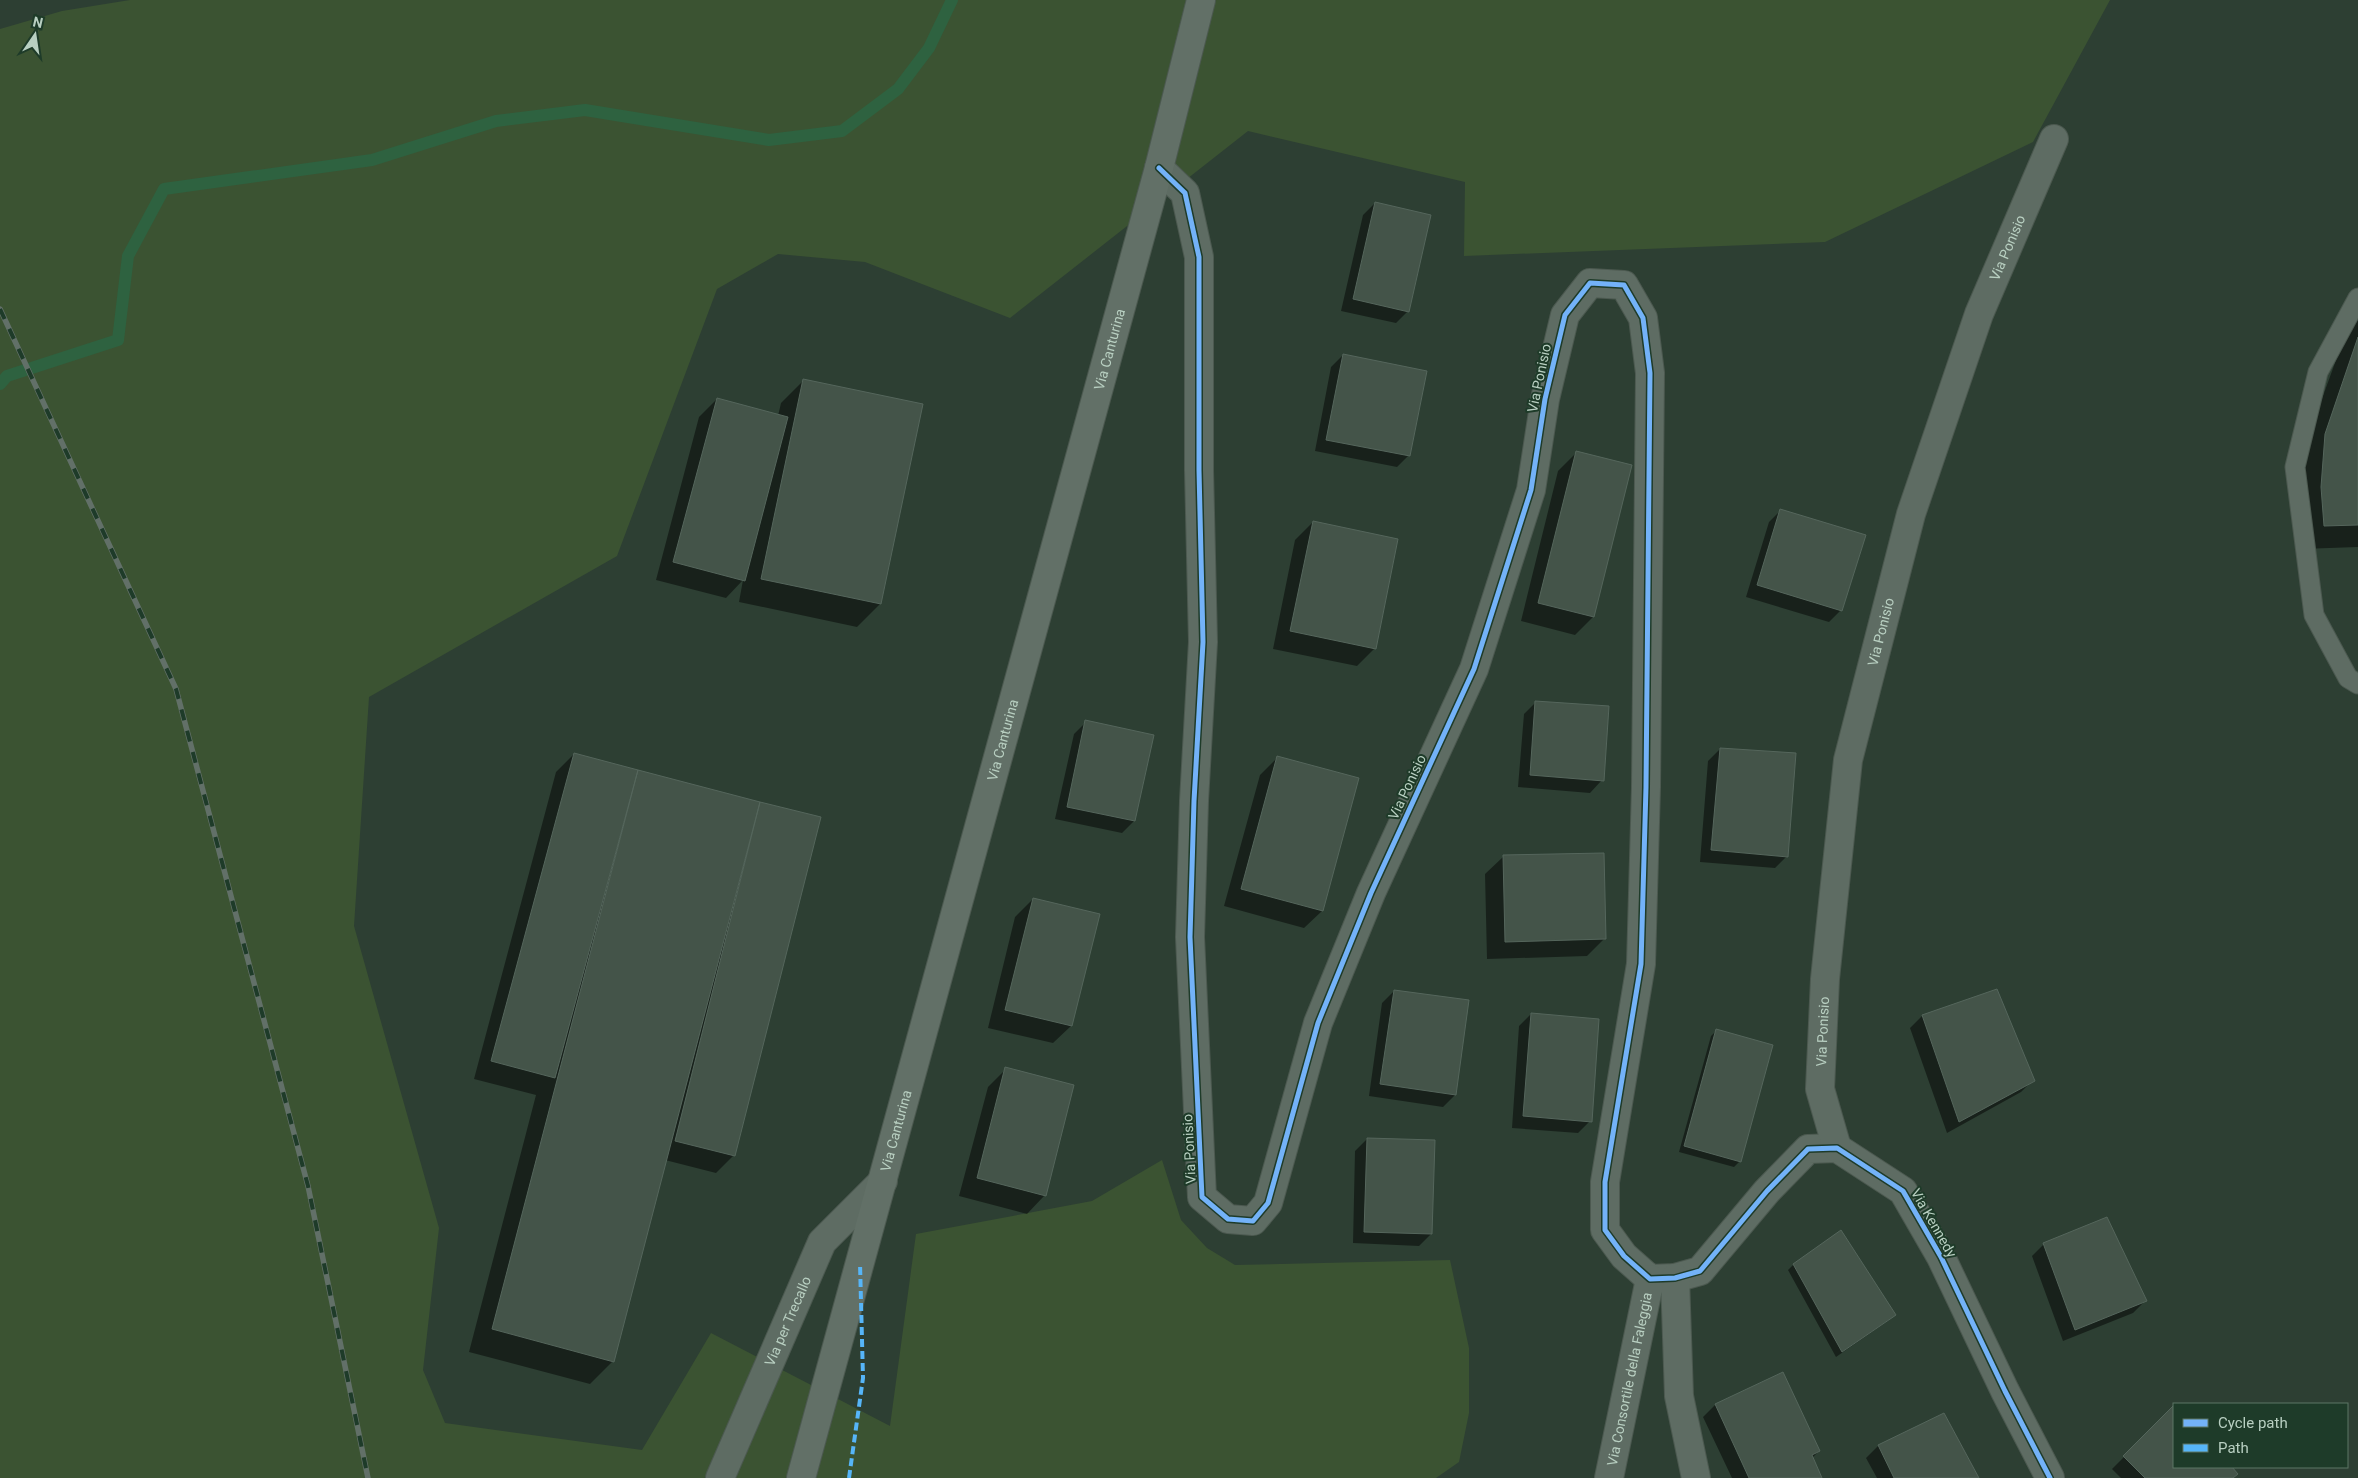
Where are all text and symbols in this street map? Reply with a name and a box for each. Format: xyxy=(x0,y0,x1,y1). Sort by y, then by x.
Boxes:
north arrow xyxy=(10,10,60,60)
text: N xyxy=(31,13,45,31)
street label: Via Ponisio xyxy=(1986,212,2029,283)
street label: Via Canturina xyxy=(1091,307,1128,392)
street label: Via Ponisio xyxy=(1524,342,1554,414)
street label: Via Ponisio xyxy=(1864,596,1897,668)
street label: Via Canturina xyxy=(984,698,1021,783)
street label: Via Ponisio xyxy=(1385,752,1429,822)
street label: Via Ponisio xyxy=(1813,996,1832,1067)
street label: Via Canturina xyxy=(877,1088,915,1173)
street label: Via Ponisio xyxy=(1179,1114,1199,1184)
street label: Via Kennedy xyxy=(1908,1186,1960,1261)
street label: Via per Trecallo xyxy=(761,1274,814,1368)
street label: Via Consortile della Faleggia xyxy=(1604,1291,1655,1467)
legend xyxy=(2173,1403,2348,1468)
text: Cycle path xyxy=(2218,1414,2288,1432)
text: Path xyxy=(2218,1439,2249,1457)

